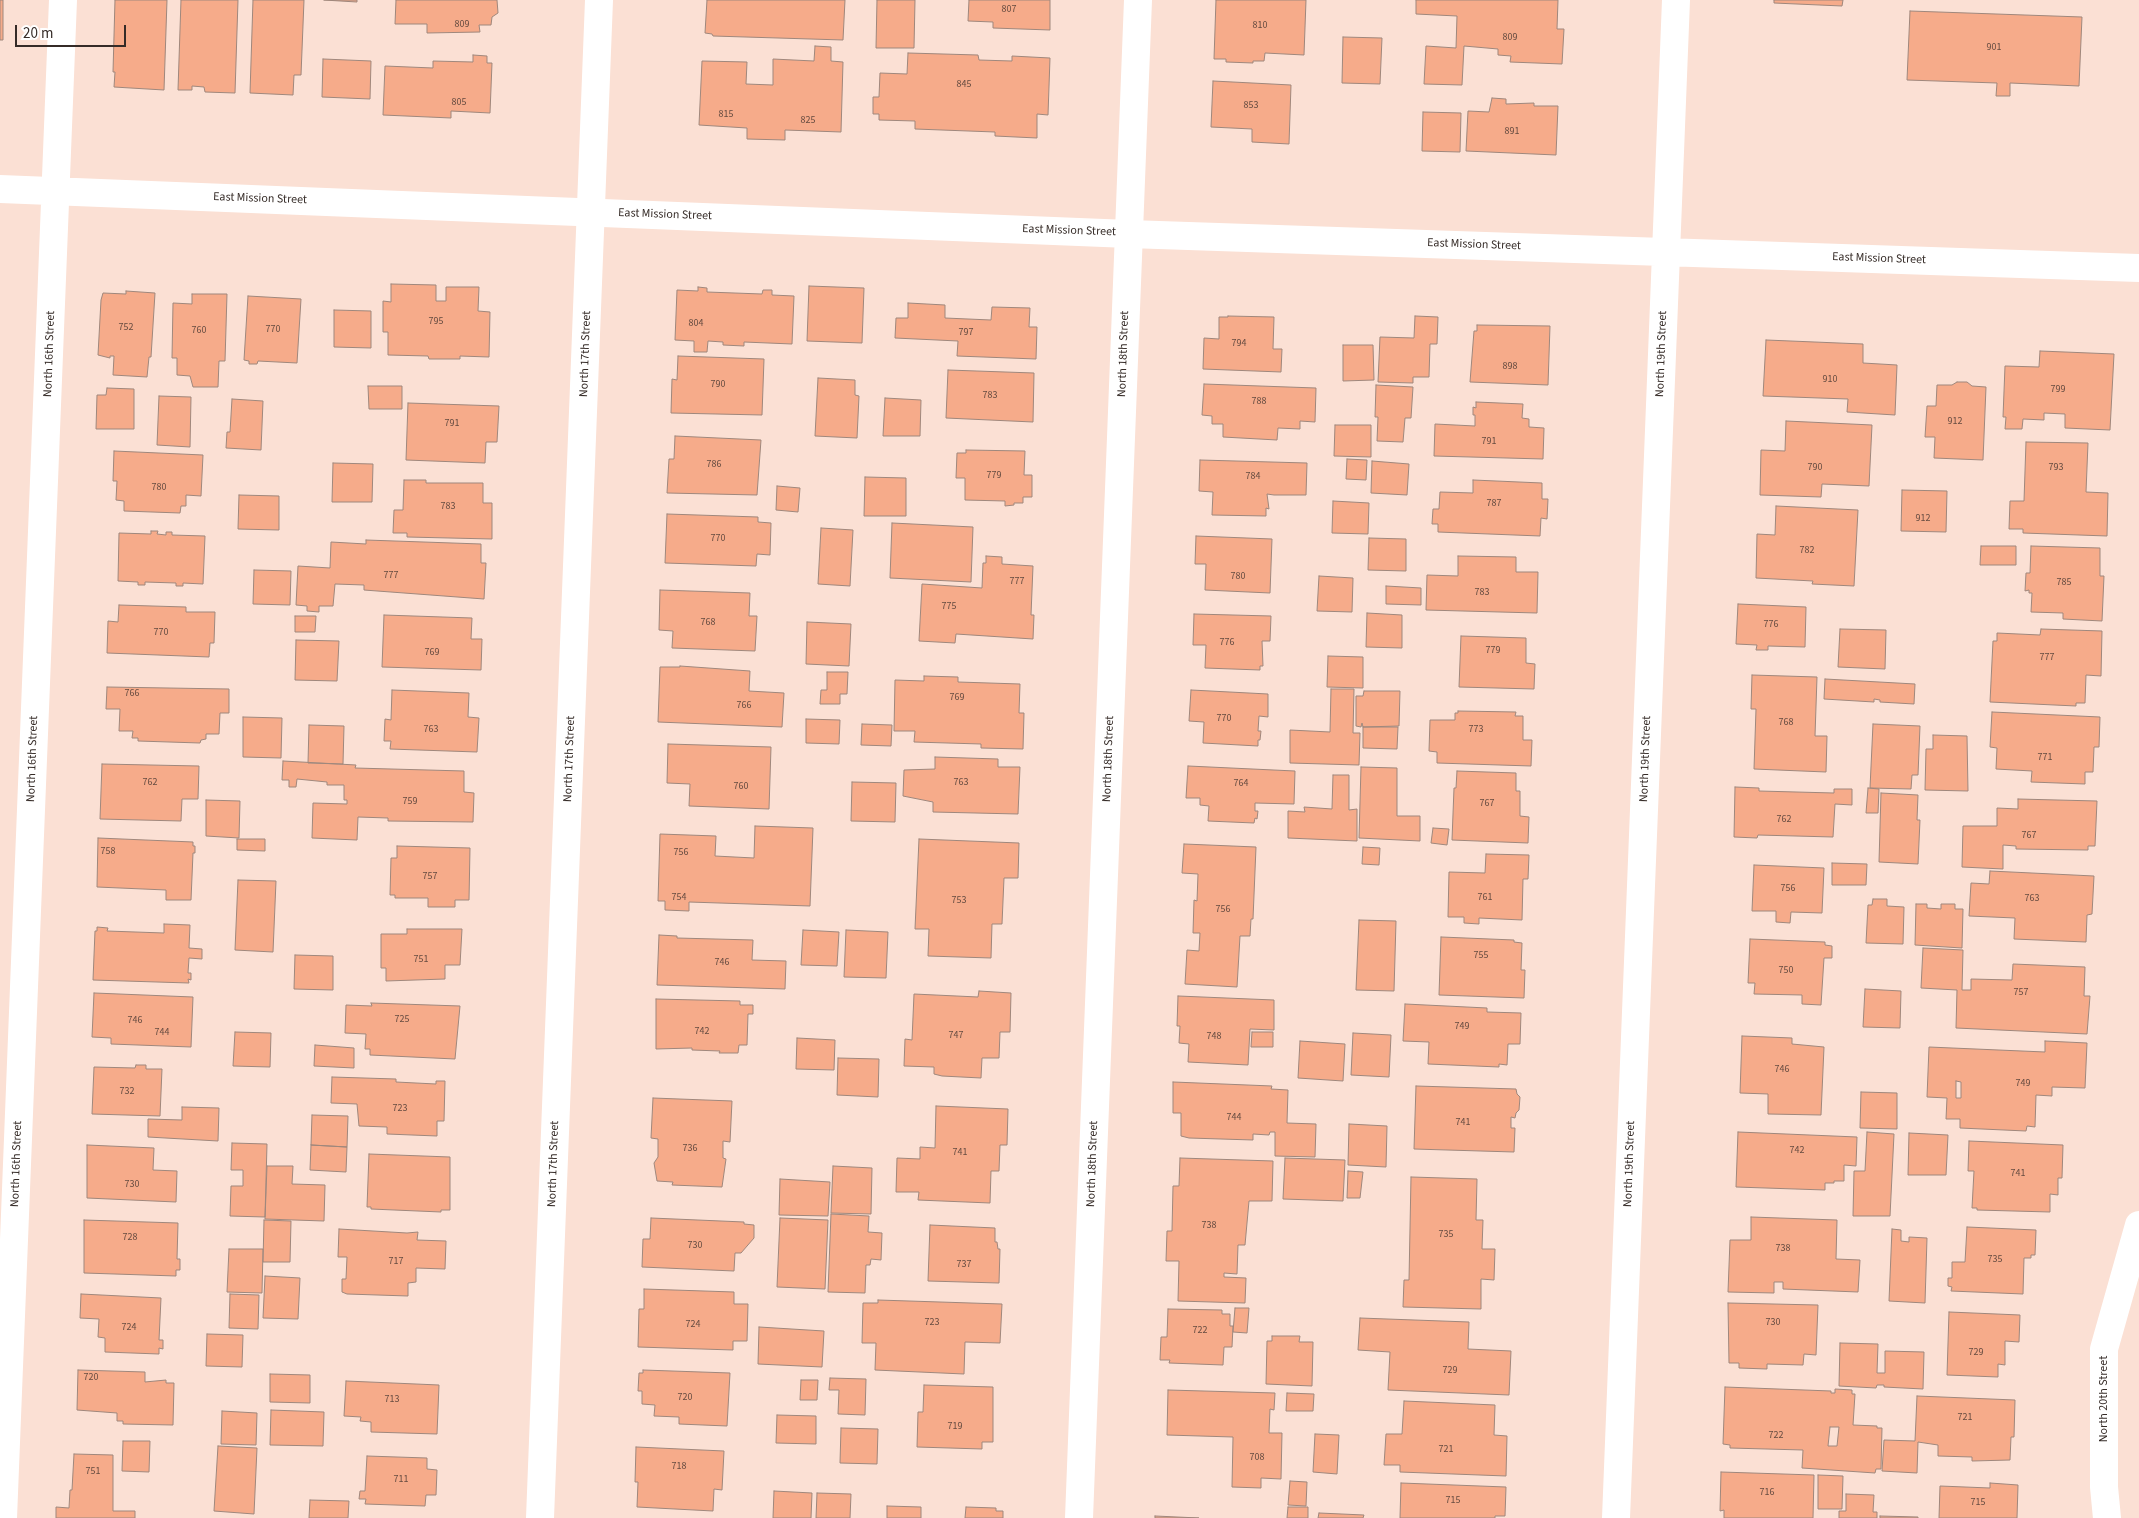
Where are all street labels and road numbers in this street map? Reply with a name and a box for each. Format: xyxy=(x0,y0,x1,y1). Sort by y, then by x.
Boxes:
street label: East Mission Street xyxy=(213,190,307,208)
street label: East Mission Street xyxy=(618,206,712,224)
street label: East Mission Street xyxy=(1022,222,1116,240)
street label: East Mission Street xyxy=(1427,236,1521,254)
street label: East Mission Street xyxy=(1832,250,1926,268)
street label: North 16th Street xyxy=(41,311,59,397)
street label: North 17th Street xyxy=(577,311,595,397)
street label: North 18th Street xyxy=(1115,311,1133,397)
street label: North 19th Street xyxy=(1653,311,1671,397)
street label: North 16th Street xyxy=(24,716,42,802)
street label: North 17th Street xyxy=(561,716,579,802)
street label: North 18th Street xyxy=(1100,716,1118,802)
street label: North 19th Street xyxy=(1637,716,1655,802)
street label: North 16th Street xyxy=(8,1121,26,1207)
street label: North 17th Street xyxy=(545,1121,563,1207)
street label: North 18th Street xyxy=(1084,1121,1102,1207)
street label: North 19th Street xyxy=(1621,1121,1639,1207)
street label: North 20th Street xyxy=(2097,1356,2111,1442)

